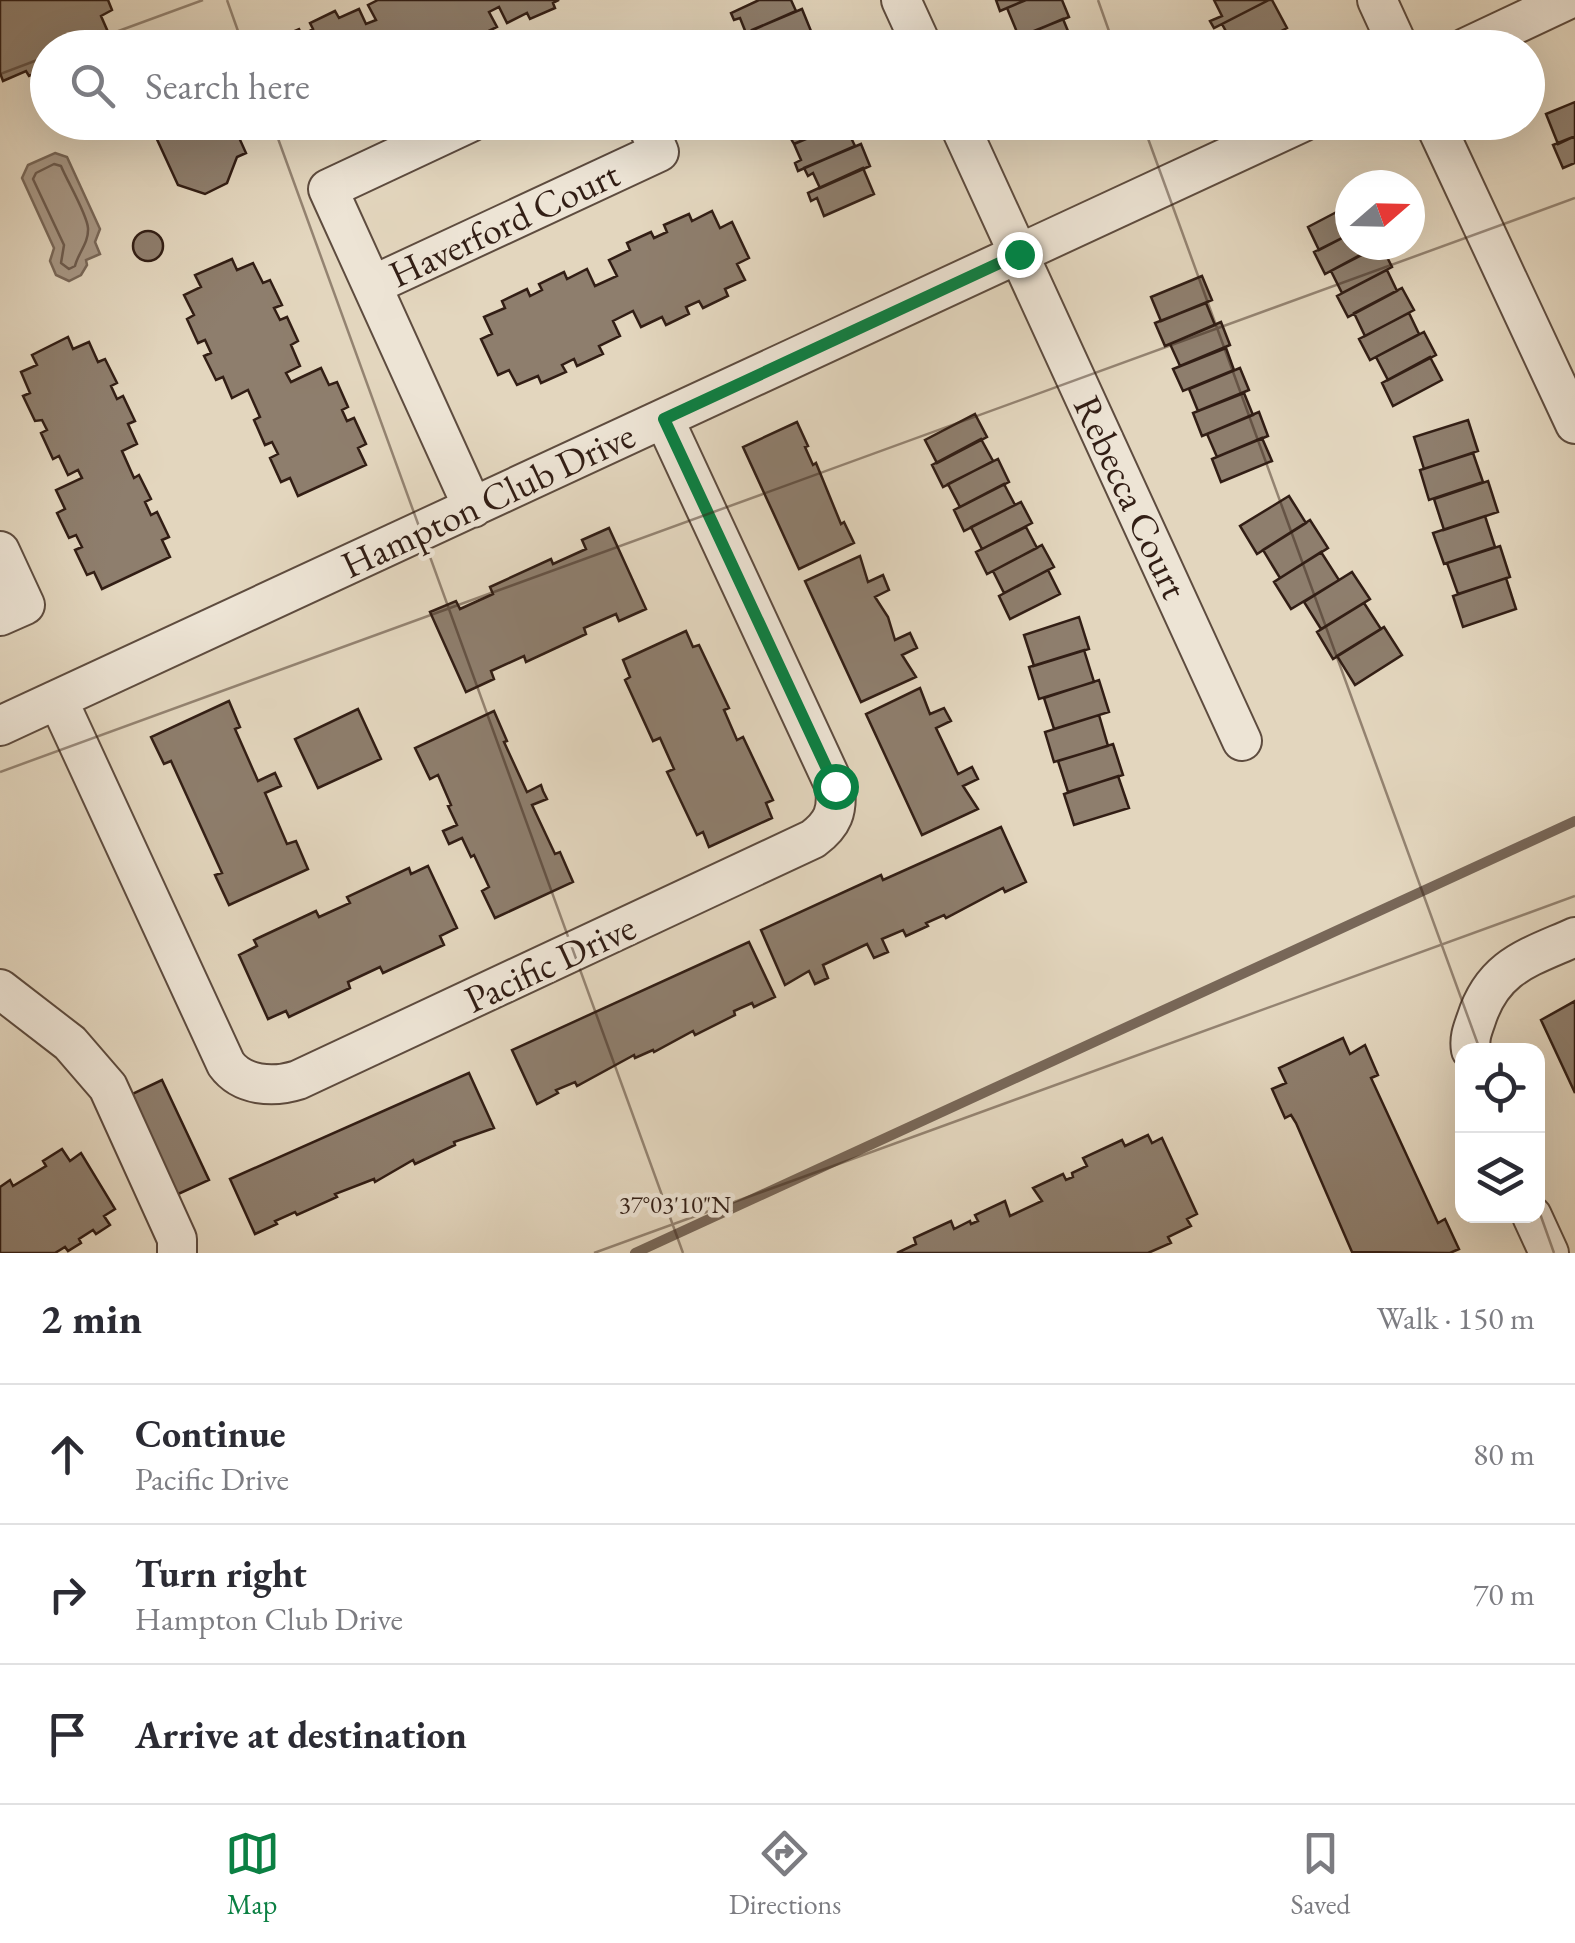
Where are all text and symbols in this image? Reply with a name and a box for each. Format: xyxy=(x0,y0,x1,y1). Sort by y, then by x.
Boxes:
search box xyxy=(30,30,1545,140)
icon: search xyxy=(65,58,120,113)
text: Search here xyxy=(145,61,310,110)
street label: Haverford Court xyxy=(381,149,627,298)
north arrow xyxy=(1335,170,1425,260)
route end xyxy=(997,232,1043,278)
street label: Rebecca Court xyxy=(1063,387,1200,606)
street label: Hampton Club Drive xyxy=(333,410,642,589)
route start xyxy=(813,764,859,810)
street label: Pacific Drive xyxy=(457,902,643,1023)
map controls xyxy=(1455,1043,1545,1223)
button: locate xyxy=(1455,1043,1545,1133)
button: layers xyxy=(1455,1133,1545,1223)
text: 37°03'10"N xyxy=(619,1188,731,1220)
text: 2 min xyxy=(40,1291,142,1346)
text: Walk · 150 m xyxy=(1377,1297,1535,1339)
text: Continue xyxy=(135,1409,286,1458)
icon: ahead xyxy=(40,1427,95,1482)
text: 80 m xyxy=(1473,1433,1535,1475)
text: Pacific Drive xyxy=(135,1458,289,1500)
text: Turn right xyxy=(135,1549,307,1598)
icon: right xyxy=(40,1567,95,1622)
text: 70 m xyxy=(1473,1573,1535,1615)
text: Hampton Club Drive xyxy=(135,1598,403,1640)
icon: arrive xyxy=(40,1707,95,1762)
text: Arrive at destination xyxy=(135,1710,467,1759)
tab: Map xyxy=(225,1826,280,1922)
tab: Directions xyxy=(729,1826,841,1922)
tab: Saved xyxy=(1290,1826,1350,1922)

